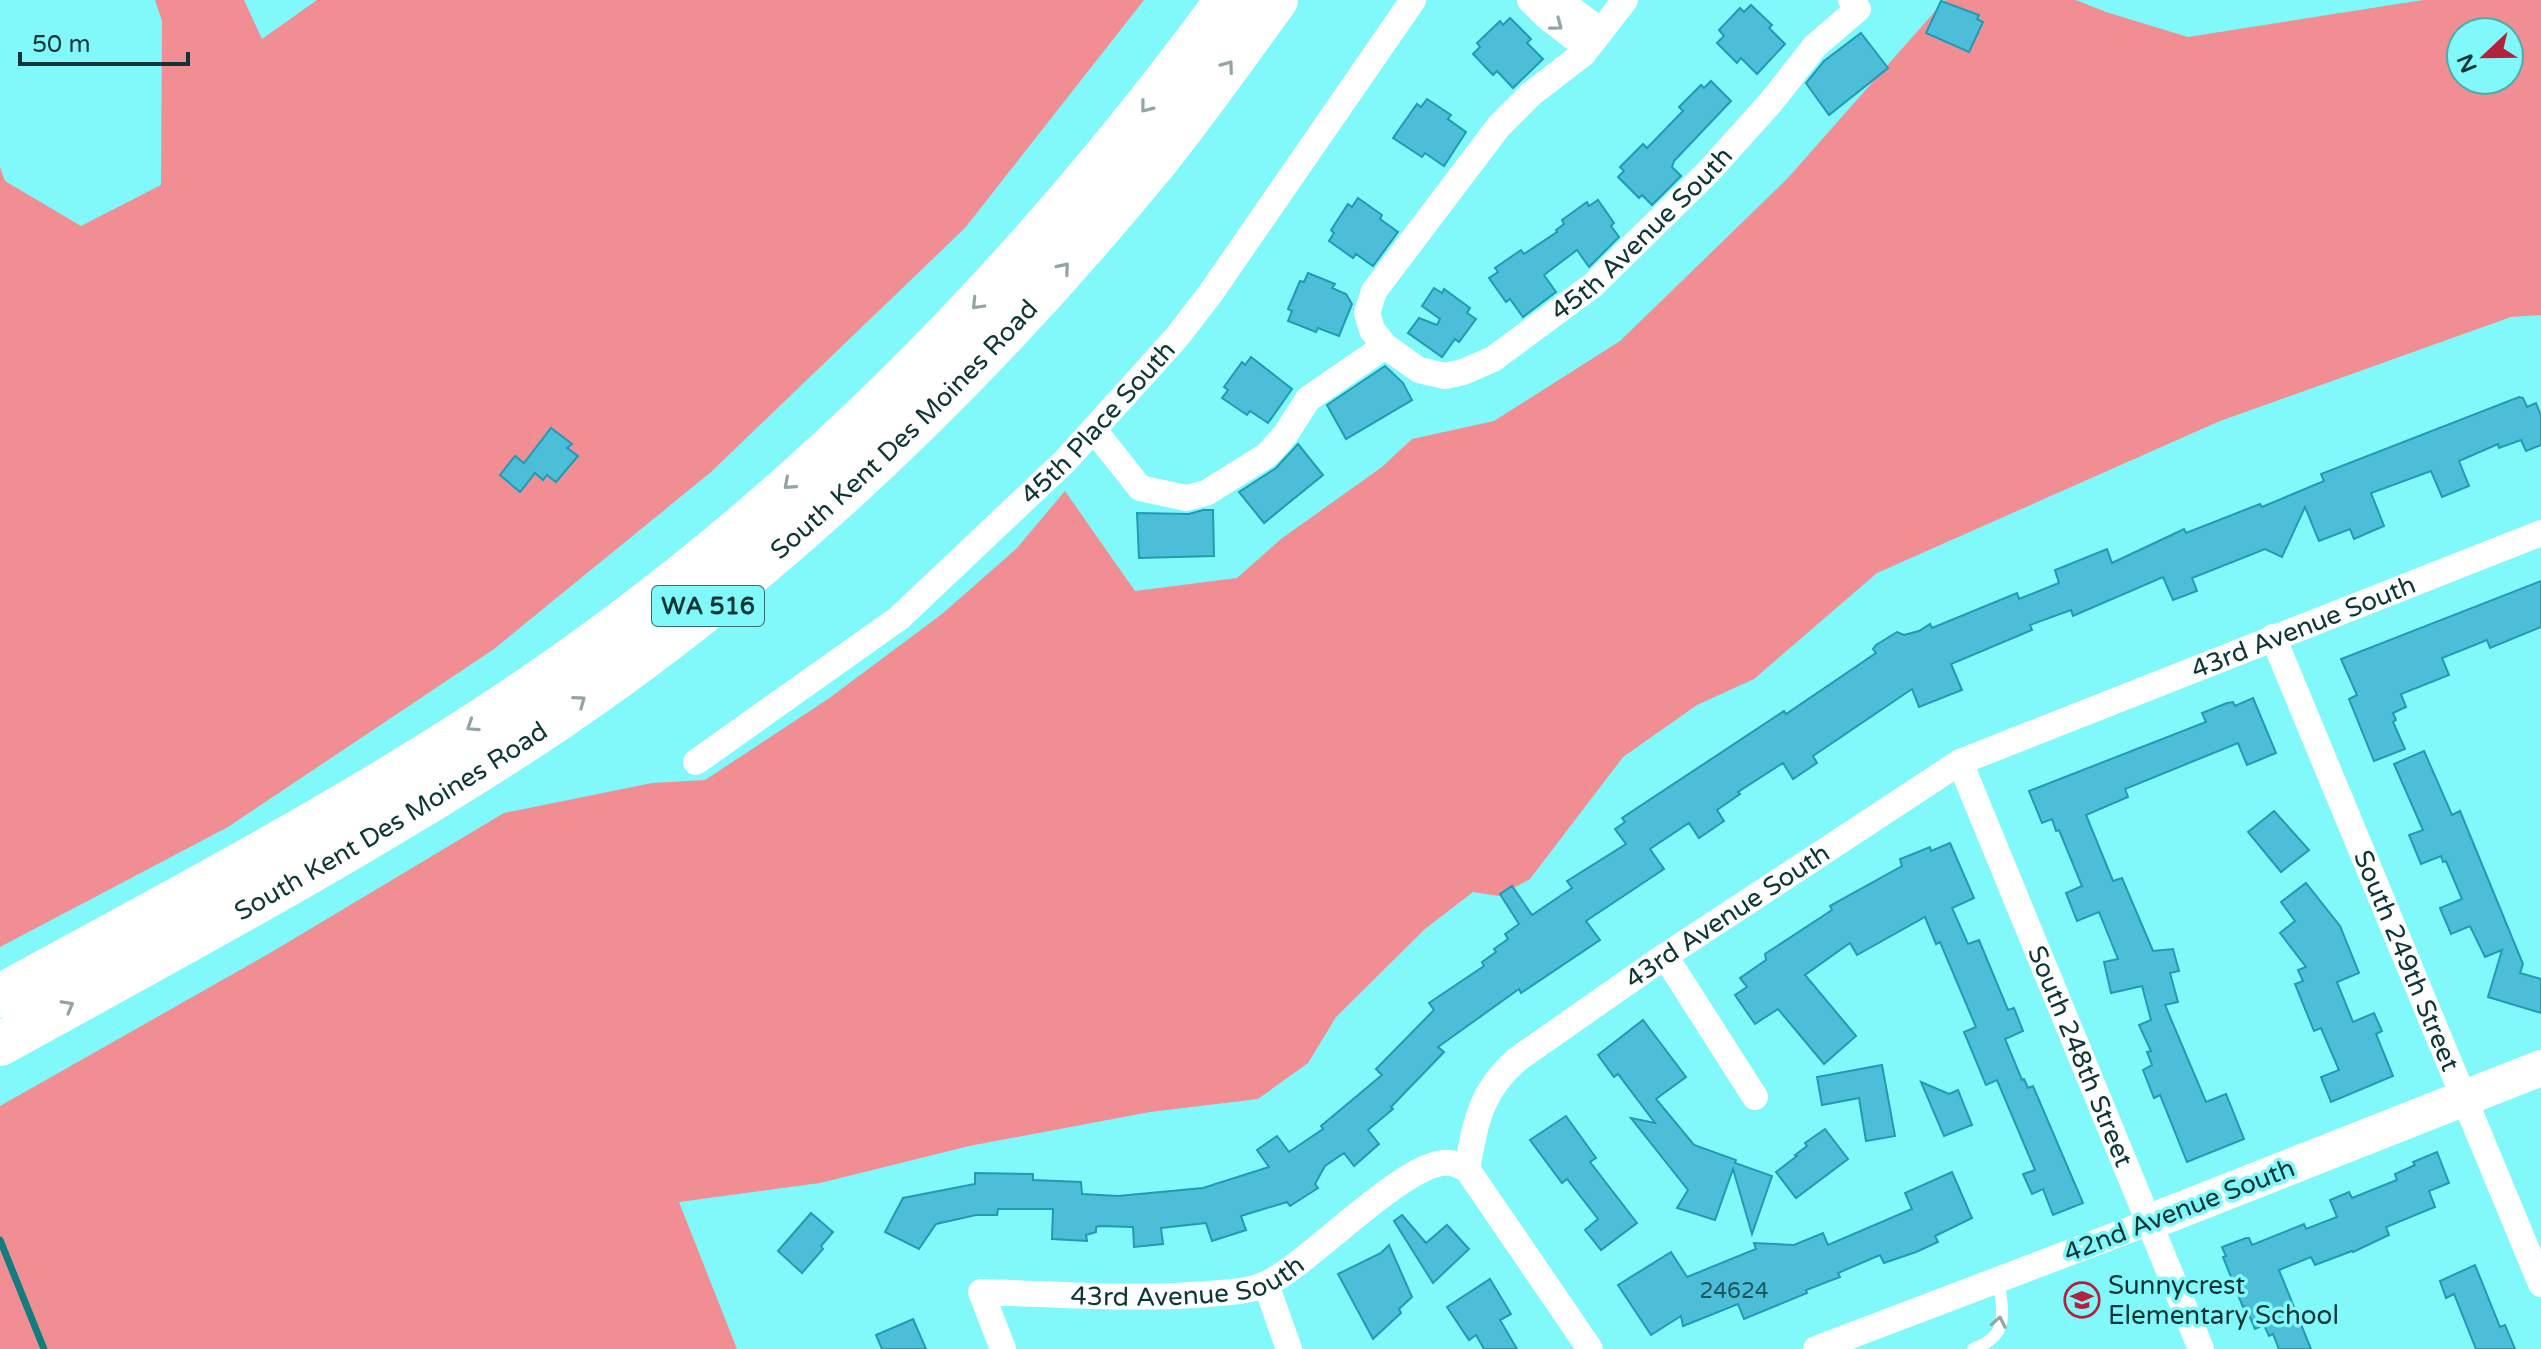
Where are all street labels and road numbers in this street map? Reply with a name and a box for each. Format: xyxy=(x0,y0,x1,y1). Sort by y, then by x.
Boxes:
street label: 45th Avenue South xyxy=(1545,141,1739,327)
street label: South Kent Des Moines Road xyxy=(764,293,1044,566)
street label: 45th Place South xyxy=(1014,335,1182,511)
street label: 43rd Avenue South xyxy=(2187,569,2420,685)
road number: WA 516 xyxy=(652,586,764,626)
street label: South Kent Des Moines Road xyxy=(229,715,553,927)
street label: 43rd Avenue South xyxy=(1619,837,1835,995)
street label: South 249th Street xyxy=(2347,846,2466,1076)
street label: South 248th Street xyxy=(2021,941,2140,1172)
street label: 42nd Avenue South xyxy=(2059,1152,2299,1269)
street label: 43rd Avenue South xyxy=(1070,1249,1310,1313)

